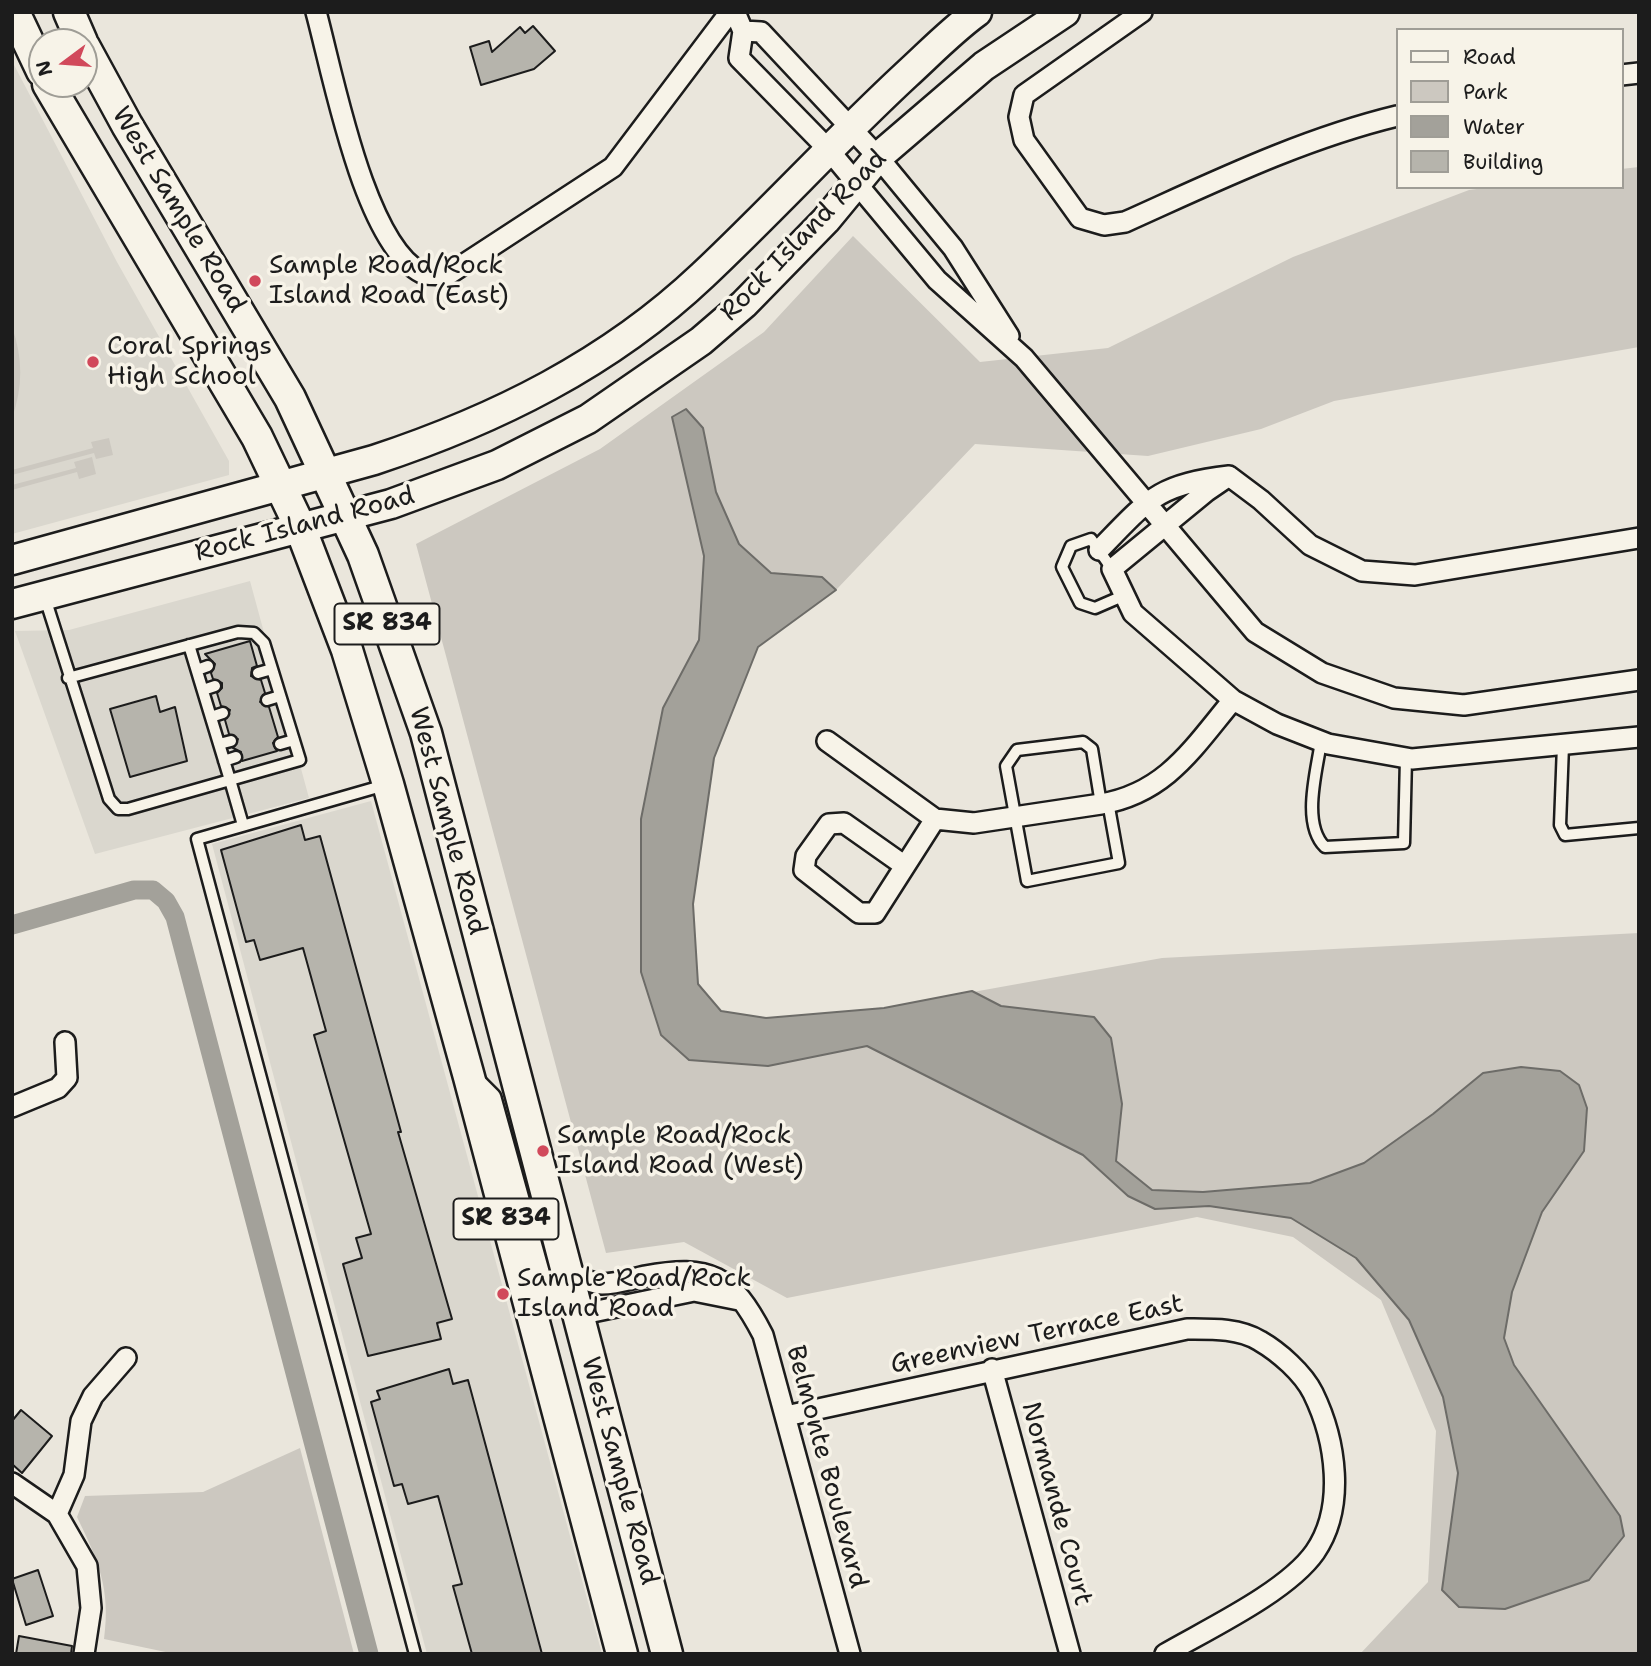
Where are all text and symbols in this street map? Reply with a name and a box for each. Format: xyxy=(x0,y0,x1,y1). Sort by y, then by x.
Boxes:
north arrow xyxy=(28,28,98,98)
legend xyxy=(1396,28,1623,189)
text: Road xyxy=(1463,43,1516,71)
text: N xyxy=(30,58,58,79)
text: Park xyxy=(1463,78,1508,106)
street label: West Sample Road xyxy=(104,101,252,319)
text: Water xyxy=(1463,113,1525,141)
street label: Rock Island Road xyxy=(714,144,894,328)
text: Building xyxy=(1463,148,1543,176)
place label: Sample Road/Rock Island Road (East) xyxy=(269,250,509,312)
marker: Sample Road/Rock Island Road (East) xyxy=(247,273,263,289)
place label: Coral Springs High School xyxy=(107,331,272,392)
marker: Coral Springs High School xyxy=(85,354,101,370)
street label: Rock Island Road xyxy=(192,481,418,569)
road number: SR 834 xyxy=(334,604,440,644)
street label: West Sample Road xyxy=(402,704,492,938)
place label: Sample Road/Rock Island Road (West) xyxy=(557,1120,804,1182)
marker: Sample Road/Rock Island Road (West) xyxy=(535,1143,551,1159)
road number: SR 834 xyxy=(454,1198,558,1240)
place label: Sample Road/Rock Island Road xyxy=(517,1263,751,1324)
marker: Sample Road/Rock Island Road xyxy=(495,1286,511,1302)
street label: Greenview Terrace East xyxy=(888,1289,1186,1381)
street label: Belmonte Boulevard xyxy=(779,1342,873,1592)
street label: West Sample Road xyxy=(574,1354,664,1588)
street label: Normande Court xyxy=(1014,1399,1098,1609)

